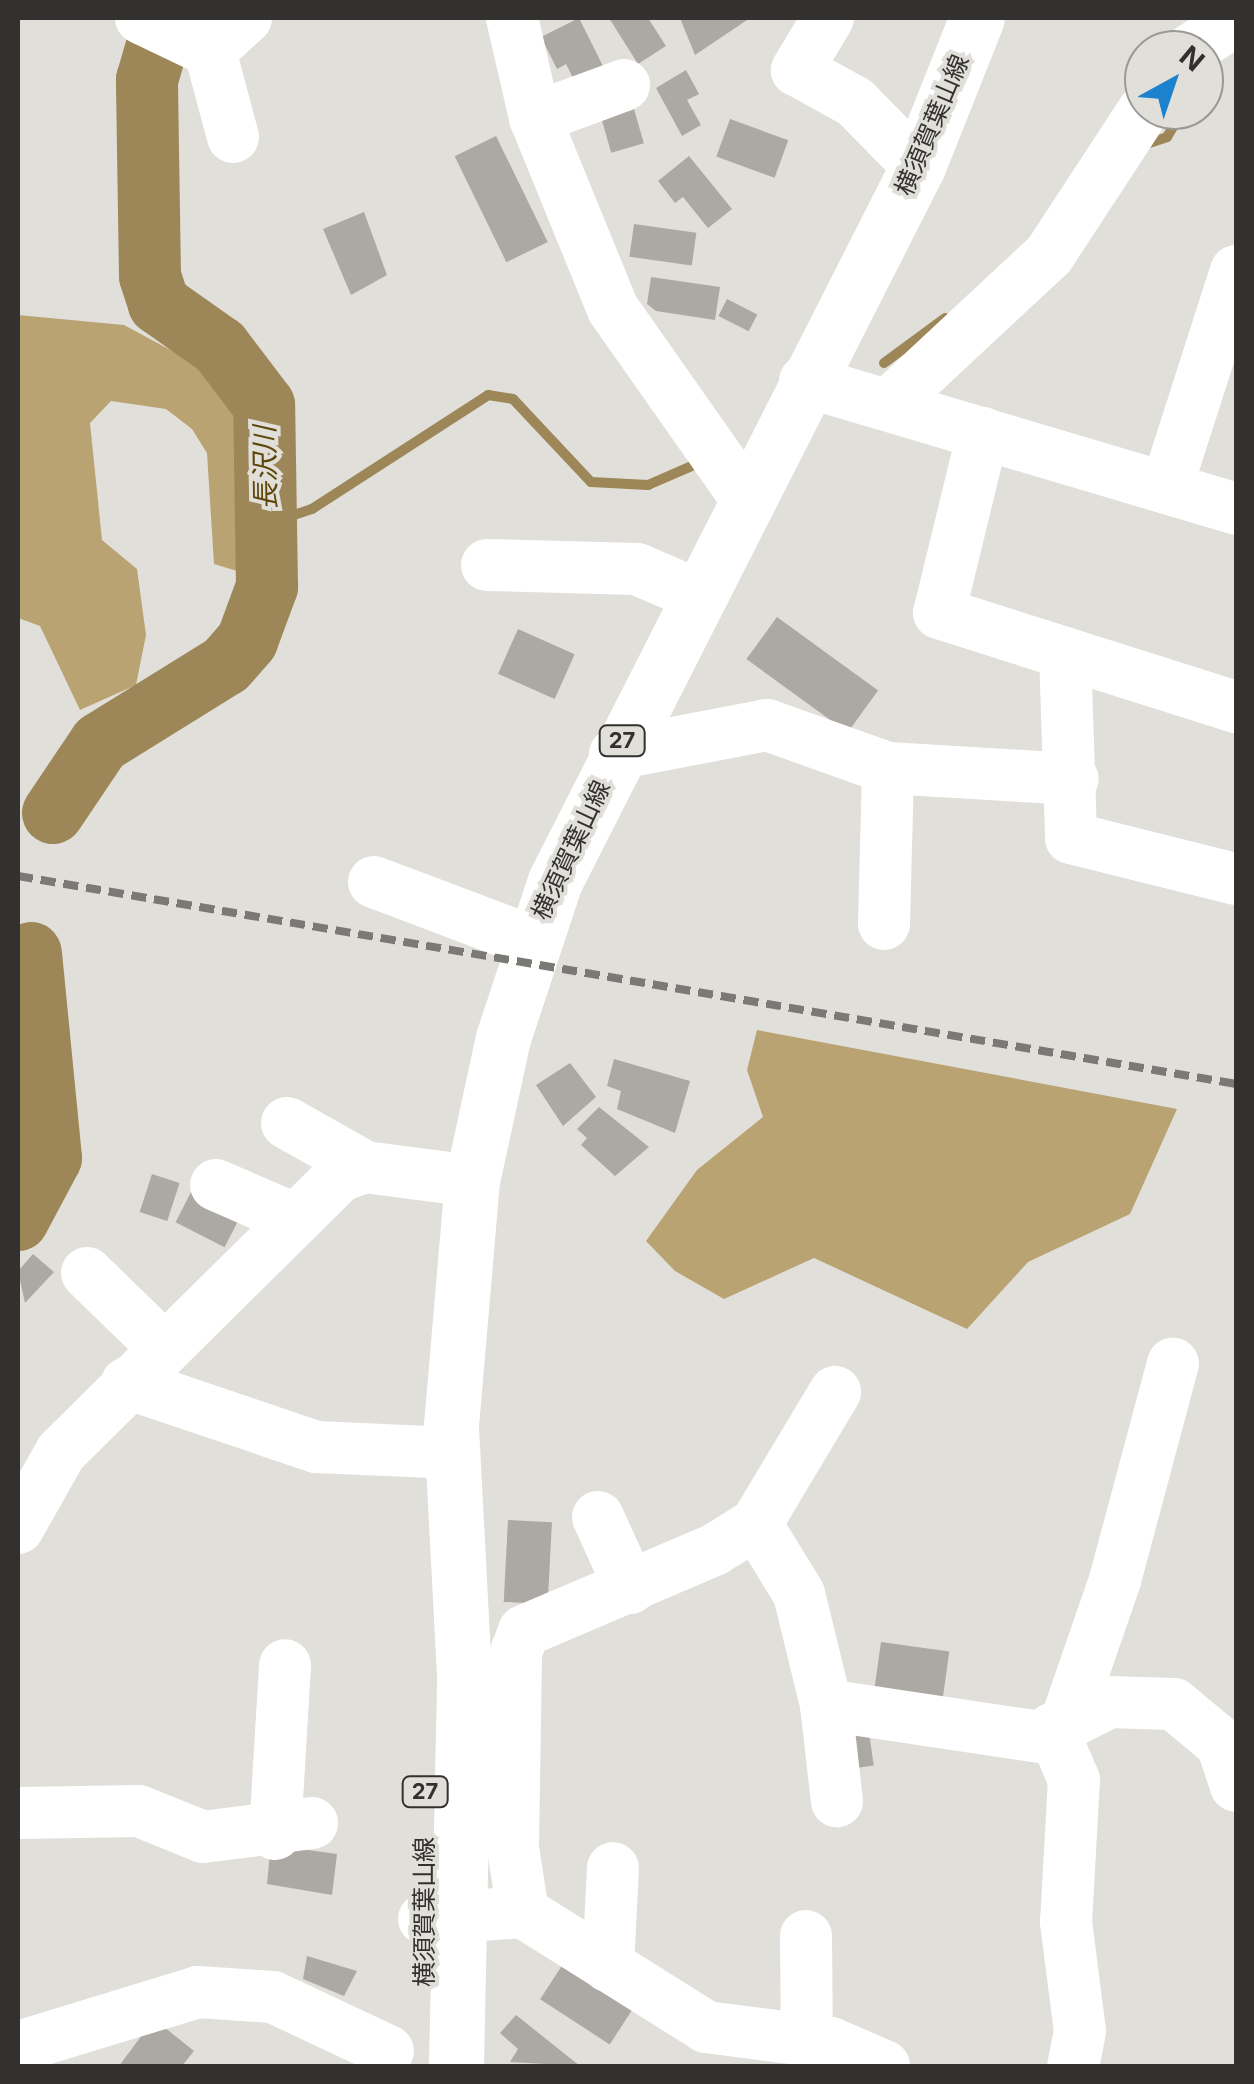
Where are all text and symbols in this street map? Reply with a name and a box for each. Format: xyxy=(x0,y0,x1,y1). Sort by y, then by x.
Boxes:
north arrow xyxy=(1124,30,1224,130)
text: N xyxy=(1173,39,1211,78)
street label: 横須賀葉山線 xyxy=(889,50,975,200)
water label: 長沢川 xyxy=(247,426,283,510)
road number: 27 xyxy=(597,724,647,758)
street label: 横須賀葉山線 xyxy=(526,776,616,924)
road number: 27 xyxy=(400,1775,450,1809)
street label: 横須賀葉山線 xyxy=(409,1837,439,1987)

